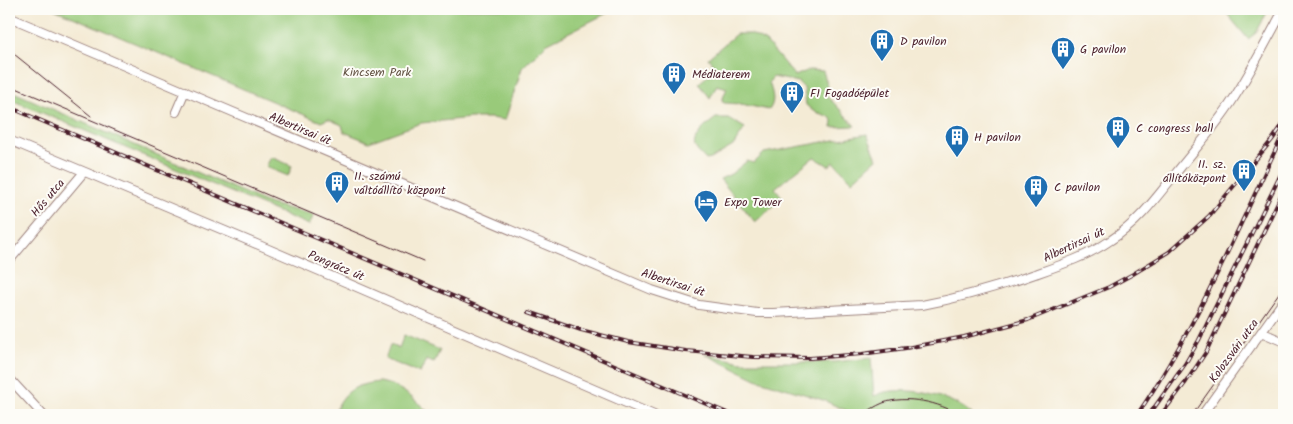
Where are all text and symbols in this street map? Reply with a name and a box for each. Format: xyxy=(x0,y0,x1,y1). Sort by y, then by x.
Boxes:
building icon: D pavilon xyxy=(869,28,895,62)
place label: D pavilon xyxy=(900,32,947,51)
building icon: G pavilon xyxy=(1050,36,1076,70)
place label: G pavilon xyxy=(1080,40,1126,59)
building icon: Médiaterem xyxy=(661,61,687,95)
park label: Kincsem Park xyxy=(343,63,412,82)
place label: Médiaterem xyxy=(692,65,751,84)
building icon: F1 Fogadóépület xyxy=(779,80,805,114)
place label: F1 Fogadóépület xyxy=(810,84,889,103)
street label: Albertirsai út xyxy=(266,107,334,151)
building icon: C congress hall xyxy=(1105,115,1131,149)
place label: C congress hall xyxy=(1136,119,1213,138)
building icon: H pavilon xyxy=(944,124,970,158)
place label: H pavilon xyxy=(974,128,1021,147)
place label: II. sz. állítóközpont xyxy=(1163,155,1226,188)
building icon: II. sz. állítóközpont xyxy=(1231,158,1257,192)
place label: II. számú váltóállító központ xyxy=(354,167,446,200)
building icon: II. számú váltóállító központ xyxy=(324,170,350,204)
street label: Hős utca xyxy=(26,174,70,221)
building icon: C pavilon xyxy=(1023,174,1049,208)
place label: C pavilon xyxy=(1054,178,1100,197)
hotel icon: Expo Tower xyxy=(693,189,719,223)
place label: Expo Tower xyxy=(724,193,782,212)
street label: Albertirsai út xyxy=(1040,222,1108,268)
street label: Pongrácz út xyxy=(305,246,367,287)
street label: Albertirsai út xyxy=(639,264,708,302)
street label: Kolozsvári utca xyxy=(1204,315,1264,387)

